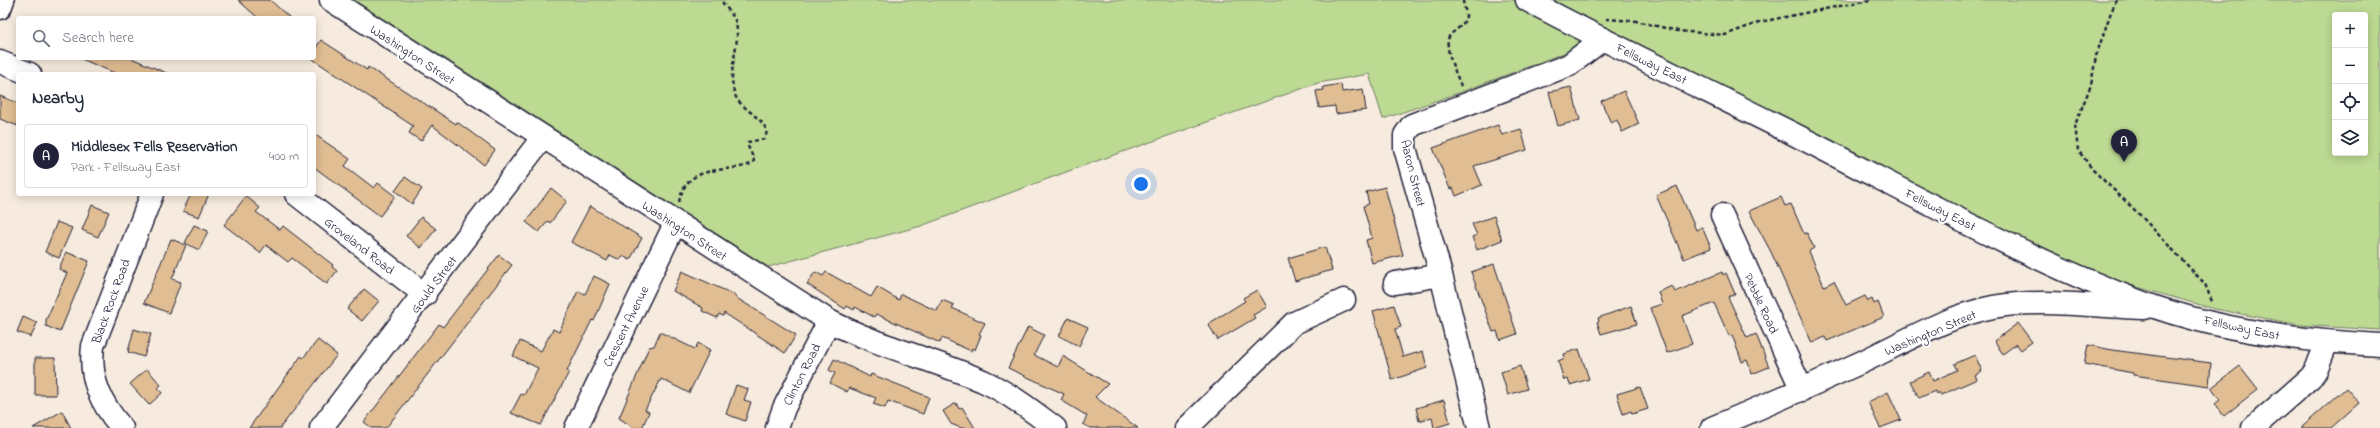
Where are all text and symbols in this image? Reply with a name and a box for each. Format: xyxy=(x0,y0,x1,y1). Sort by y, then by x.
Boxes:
map controls xyxy=(2332,12,2368,156)
button: + xyxy=(2332,12,2368,48)
search box xyxy=(16,16,316,60)
street label: Washington Street xyxy=(365,21,459,91)
icon: search xyxy=(30,27,52,49)
text: Search here xyxy=(62,27,134,49)
street label: Fellsway East xyxy=(1611,38,1691,91)
button: − xyxy=(2332,48,2368,84)
button: locate xyxy=(2332,84,2368,120)
text: Nearby xyxy=(32,86,84,111)
button: layers xyxy=(2332,120,2368,156)
pin: A xyxy=(2111,129,2137,162)
text: Middlesex Fells Reservation xyxy=(71,136,237,158)
street label: Aaron Street xyxy=(1395,138,1430,209)
text: A xyxy=(42,147,50,166)
text: 400 m xyxy=(269,147,299,166)
text: Park · Fellsway East xyxy=(71,158,181,177)
your location xyxy=(1131,174,1151,194)
street label: Fellsway East xyxy=(1900,184,1980,237)
street label: Washington Street xyxy=(637,197,731,267)
street label: Groveland Road xyxy=(320,213,399,280)
street label: Gould Street xyxy=(406,252,463,318)
street label: Black Rock Road xyxy=(87,256,136,347)
street label: Pebble Road xyxy=(1738,270,1783,338)
street label: Crescent Avenue xyxy=(598,283,654,370)
street label: Washington Street xyxy=(1882,305,1980,362)
street label: Fellsway East xyxy=(2201,311,2282,347)
street label: Clinton Road xyxy=(779,340,826,409)

